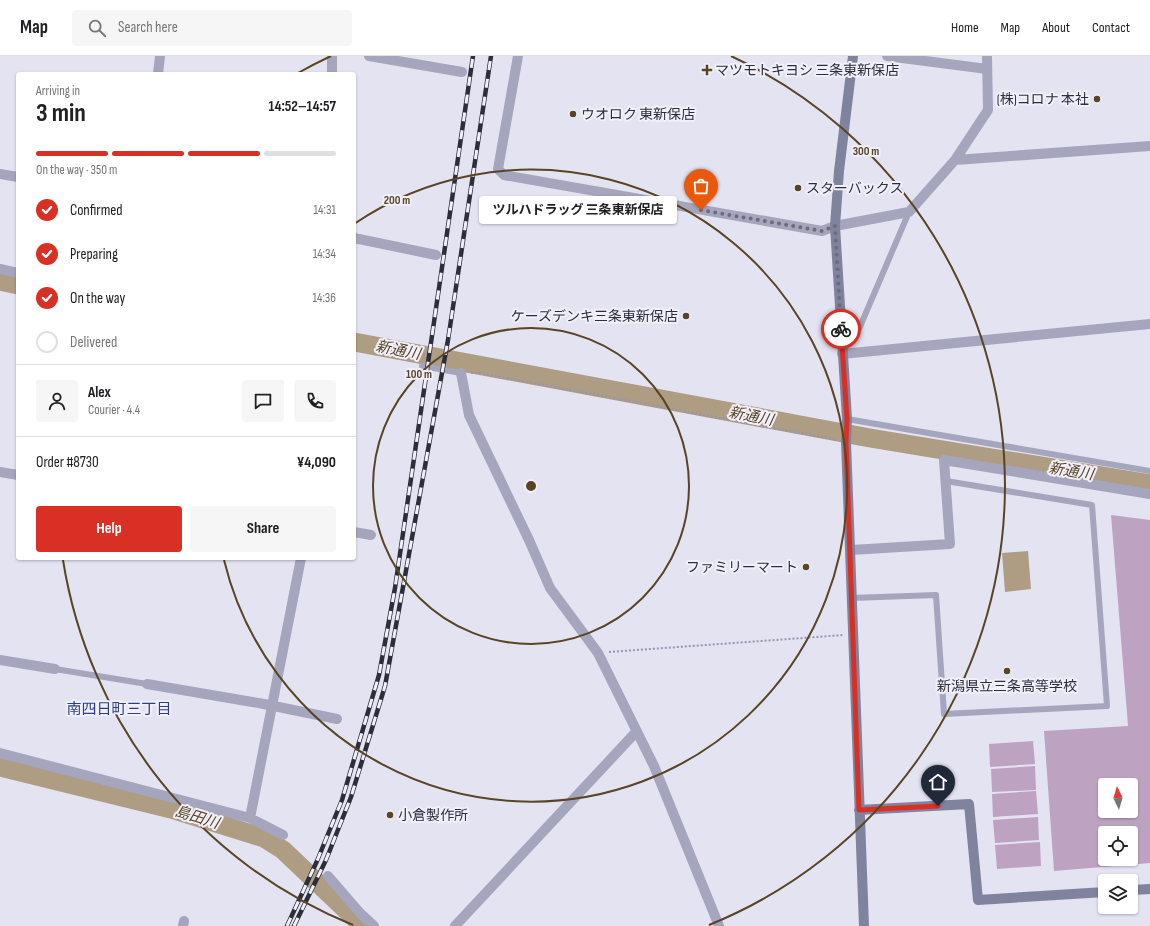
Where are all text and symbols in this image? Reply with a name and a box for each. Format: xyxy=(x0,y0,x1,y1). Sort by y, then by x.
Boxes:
search box xyxy=(72,10,352,46)
text: Map xyxy=(20,16,48,39)
icon: search xyxy=(86,17,108,39)
text: Search here xyxy=(118,18,178,37)
text: Home xyxy=(951,19,979,36)
text: Map xyxy=(1001,19,1020,36)
text: About xyxy=(1042,19,1070,36)
text: Contact xyxy=(1092,19,1130,36)
place label: マツモトキヨシ 三条東新保店 xyxy=(715,62,899,79)
marker: マツモトキヨシ 三条東新保店 xyxy=(702,65,712,75)
text: Arriving in xyxy=(36,83,80,99)
place label: (株)コロナ 本社 xyxy=(997,91,1089,108)
marker: (株)コロナ 本社 xyxy=(1092,94,1102,104)
text: 14:52–14:57 xyxy=(268,97,336,116)
text: 3 min xyxy=(36,98,86,129)
place label: ウオロク 東新保店 xyxy=(581,106,695,123)
marker: ウオロク 東新保店 xyxy=(568,109,578,119)
text: 300 m xyxy=(853,144,879,159)
text: On the way · 350 m xyxy=(36,162,117,178)
pin xyxy=(684,169,718,210)
icon: bag xyxy=(690,175,712,197)
place label: スターバックス xyxy=(806,180,903,197)
marker: スターバックス xyxy=(793,183,803,193)
text: 200 m xyxy=(384,193,410,208)
callout: ツルハドラッグ 三条東新保店 xyxy=(479,196,677,224)
icon: check xyxy=(36,199,58,221)
text: Confirmed xyxy=(70,201,123,220)
text: 14:31 xyxy=(314,202,336,218)
text: ツルハドラッグ 三条東新保店 xyxy=(492,202,664,218)
icon: check xyxy=(36,243,58,265)
text: Preparing xyxy=(70,245,118,264)
text: 14:34 xyxy=(313,246,336,262)
icon: check xyxy=(36,287,58,309)
text: On the way xyxy=(70,289,125,308)
text: 14:36 xyxy=(312,290,336,306)
place label: ケーズデンキ三条東新保店 xyxy=(511,308,678,325)
courier xyxy=(821,309,861,349)
marker: ケーズデンキ三条東新保店 xyxy=(681,311,691,321)
icon: bike xyxy=(830,318,852,340)
text: Delivered xyxy=(70,333,117,352)
water label: 新通川 xyxy=(374,337,424,364)
text: 100 m xyxy=(406,367,432,382)
button: person xyxy=(36,380,78,422)
button: chat xyxy=(242,380,284,422)
button: phone xyxy=(294,380,336,422)
text: Alex xyxy=(88,383,111,402)
text: Courier · 4.4 xyxy=(88,402,140,418)
water label: 新通川 xyxy=(727,403,777,430)
text: Order #8730 xyxy=(36,453,99,472)
text: ¥4,090 xyxy=(297,453,336,472)
water label: 新通川 xyxy=(1047,459,1097,485)
centre of rings xyxy=(524,479,538,493)
button: Help xyxy=(36,506,182,552)
button: Share xyxy=(190,506,336,552)
place label: ファミリーマート xyxy=(686,559,798,576)
marker: ファミリーマート xyxy=(801,562,811,572)
marker: 新潟県立三条高等学校 xyxy=(1002,666,1012,676)
place label: 新潟県立三条高等学校 xyxy=(937,678,1077,695)
district label: 南四日町三丁目 xyxy=(66,700,172,719)
pin xyxy=(921,765,955,806)
icon: home xyxy=(927,771,949,793)
north arrow xyxy=(1098,778,1138,818)
map controls xyxy=(1098,778,1138,914)
water label: 島田川 xyxy=(173,802,223,834)
place label: 小倉製作所 xyxy=(398,807,468,824)
marker: 小倉製作所 xyxy=(385,810,395,820)
button: locate xyxy=(1098,826,1138,866)
button: layers xyxy=(1098,874,1138,914)

